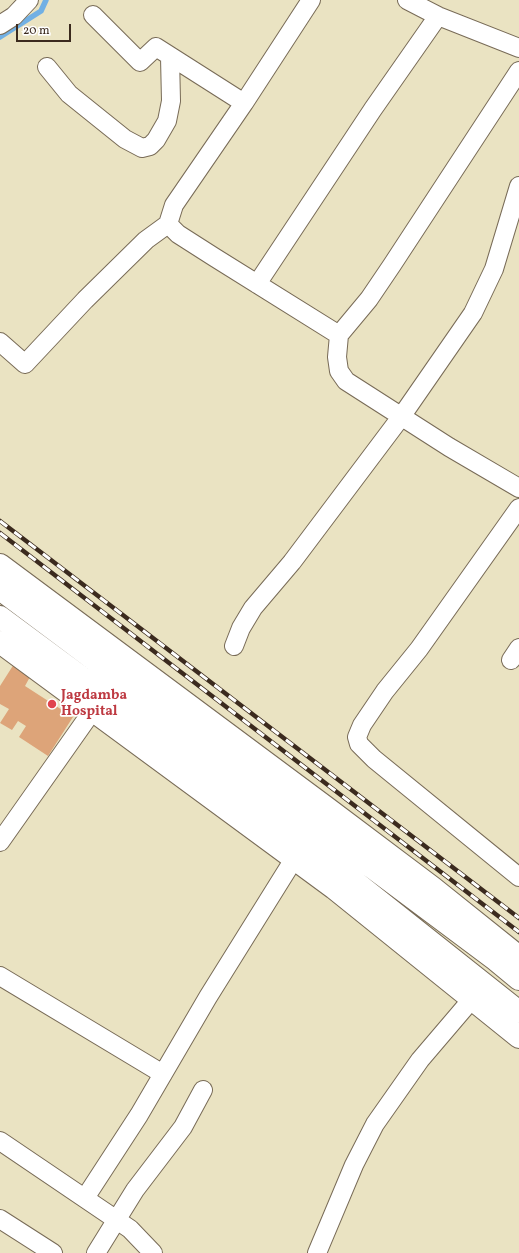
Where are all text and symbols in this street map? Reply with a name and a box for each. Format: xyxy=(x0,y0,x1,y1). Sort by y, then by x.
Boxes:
scale bar xyxy=(18,16,73,42)
text: 20 m xyxy=(23,23,50,39)
place label: Jagdamba Hospital xyxy=(61,688,127,720)
marker: Jagdamba Hospital xyxy=(46,698,58,710)

